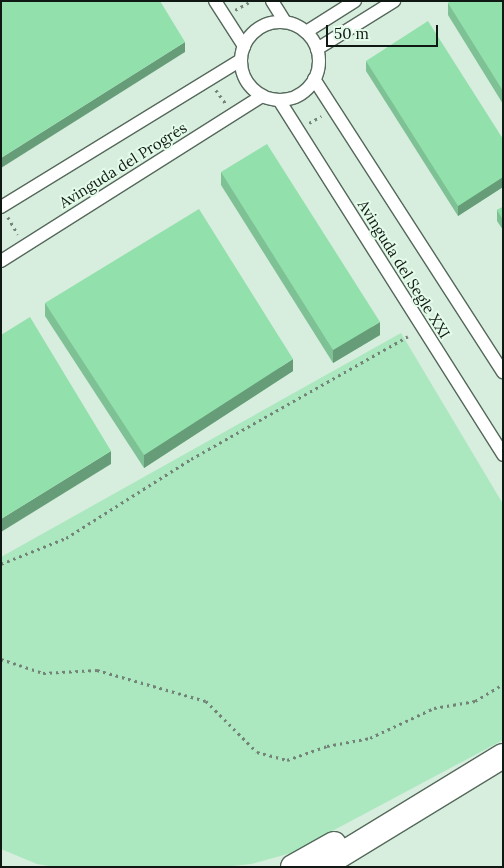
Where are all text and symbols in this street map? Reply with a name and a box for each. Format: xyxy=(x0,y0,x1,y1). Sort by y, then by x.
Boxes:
scale bar xyxy=(329,15,442,47)
text: 50 m xyxy=(334,24,369,43)
street label: Avinguda del Progrés xyxy=(56,118,190,212)
street label: Avinguda del Segle XXI xyxy=(354,197,454,341)

